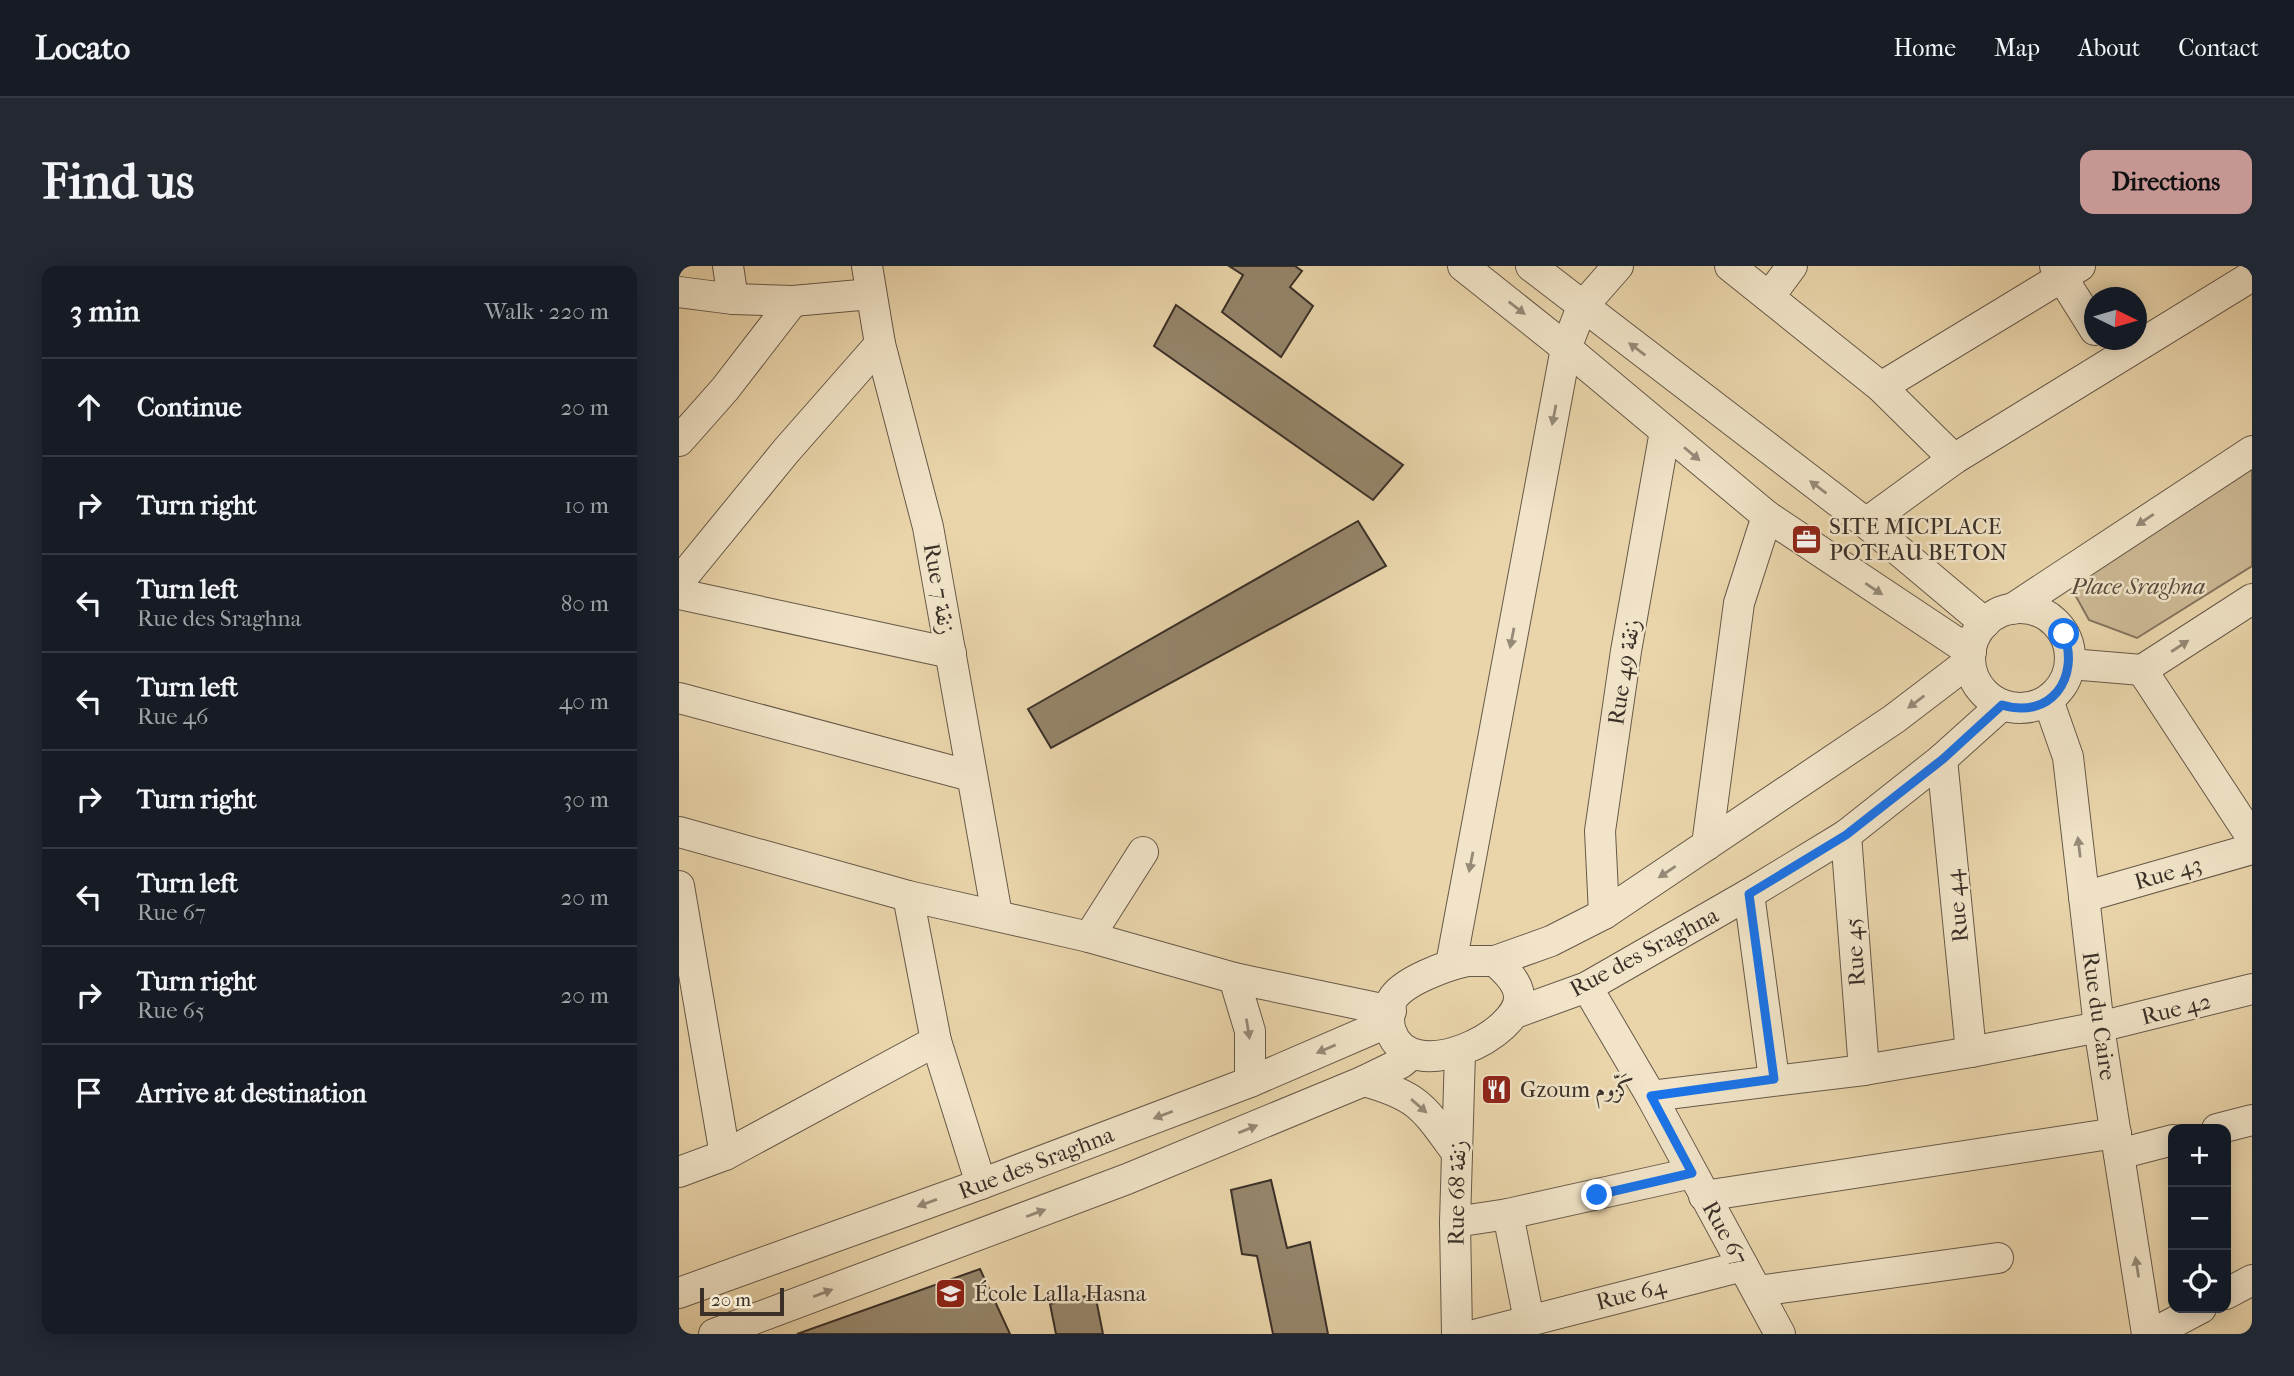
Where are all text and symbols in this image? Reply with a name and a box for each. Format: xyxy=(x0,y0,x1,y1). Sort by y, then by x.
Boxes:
text: Locato xyxy=(35,29,130,68)
text: Home xyxy=(1894,34,1956,62)
text: Map xyxy=(1994,34,2040,62)
text: About xyxy=(2078,34,2140,62)
text: Contact xyxy=(2178,34,2259,62)
button: Directions xyxy=(2080,150,2252,214)
text: Find us xyxy=(42,153,194,211)
north arrow xyxy=(2084,287,2147,350)
text: 3 min xyxy=(70,294,140,329)
text: Walk · 220 m xyxy=(484,298,609,325)
one-way arrow xyxy=(1508,301,1526,315)
one-way arrow xyxy=(1628,342,1647,356)
icon: ahead xyxy=(70,388,108,426)
text: Continue xyxy=(137,392,242,423)
text: 20 m xyxy=(560,394,609,421)
one-way arrow xyxy=(1548,404,1559,426)
one-way arrow xyxy=(1683,446,1701,461)
one-way arrow xyxy=(1809,480,1828,494)
icon: right xyxy=(70,486,108,524)
text: Turn right xyxy=(137,490,257,521)
text: 10 m xyxy=(564,492,609,519)
place label: SITE MICPLACE POTEAU BETON xyxy=(1829,513,2008,566)
one-way arrow xyxy=(2135,514,2155,527)
office icon: SITE MICPLACE POTEAU BETON xyxy=(1789,522,1823,556)
street label: Rue 7 زنقة xyxy=(918,541,960,637)
park label: Place Sraghna xyxy=(2070,573,2205,600)
text: Turn left xyxy=(137,574,238,605)
one-way arrow xyxy=(1865,582,1884,595)
icon: left xyxy=(70,584,108,622)
text: 80 m xyxy=(561,590,609,617)
text: Rue des Sraghna xyxy=(137,605,301,632)
street label: Rue 49 زنقة xyxy=(1602,617,1646,727)
route start xyxy=(2048,618,2079,649)
one-way arrow xyxy=(1507,627,1518,649)
one-way arrow xyxy=(2170,640,2189,653)
text: Turn left xyxy=(137,672,238,703)
icon: left xyxy=(70,682,108,720)
text: 40 m xyxy=(559,688,609,715)
one-way arrow xyxy=(1907,695,1925,709)
text: Rue 46 xyxy=(137,703,209,730)
icon: right xyxy=(70,780,108,818)
text: Turn right xyxy=(137,784,257,815)
text: 30 m xyxy=(563,786,609,813)
one-way arrow xyxy=(2073,836,2084,858)
one-way arrow xyxy=(1465,851,1476,873)
street label: Rue 43 xyxy=(2131,851,2205,895)
one-way arrow xyxy=(1658,865,1676,879)
street label: Rue 44 xyxy=(1940,867,1974,944)
text: Turn left xyxy=(137,868,238,899)
icon: left xyxy=(70,878,108,916)
text: 20 m xyxy=(560,884,609,911)
text: Rue 67 xyxy=(137,899,206,926)
street label: Rue des Sraghna xyxy=(1565,901,1723,1003)
street label: Rue 45 xyxy=(1839,917,1871,987)
street label: Rue du Caire xyxy=(2077,950,2121,1082)
text: Turn right xyxy=(137,966,257,997)
icon: right xyxy=(70,976,108,1014)
text: 20 m xyxy=(560,982,609,1009)
street label: Rue 42 xyxy=(2138,987,2214,1031)
text: Rue 65 xyxy=(137,997,205,1024)
one-way arrow xyxy=(1243,1018,1254,1040)
one-way arrow xyxy=(1316,1044,1337,1055)
restaurant icon: Gzoum كَزّوم xyxy=(1480,1072,1514,1106)
place label: Gzoum كَزّوم xyxy=(1520,1073,1634,1109)
icon: arrive xyxy=(70,1074,108,1112)
text: Arrive at destination xyxy=(137,1078,367,1109)
one-way arrow xyxy=(1410,1098,1427,1113)
one-way arrow xyxy=(1153,1110,1174,1121)
street label: Rue des Sraghna xyxy=(954,1121,1118,1205)
one-way arrow xyxy=(1238,1124,1259,1135)
map controls xyxy=(2168,1124,2231,1313)
button: + xyxy=(2168,1124,2231,1187)
street label: Rue 68 زنقة xyxy=(1443,1140,1471,1246)
route end xyxy=(1581,1179,1612,1210)
button: − xyxy=(2168,1187,2231,1250)
street label: Rue 67 xyxy=(1696,1196,1754,1270)
one-way arrow xyxy=(917,1198,938,1209)
one-way arrow xyxy=(1026,1207,1047,1218)
button: locate xyxy=(2168,1250,2231,1313)
one-way arrow xyxy=(2131,1255,2142,1277)
street label: Rue 64 xyxy=(1593,1272,1670,1316)
school or university icon: École Lalla Hasna xyxy=(934,1276,968,1310)
place label: École Lalla Hasna xyxy=(974,1280,1147,1307)
scale bar xyxy=(700,1285,784,1317)
one-way arrow xyxy=(813,1287,834,1298)
text: 20 m xyxy=(711,1289,751,1311)

